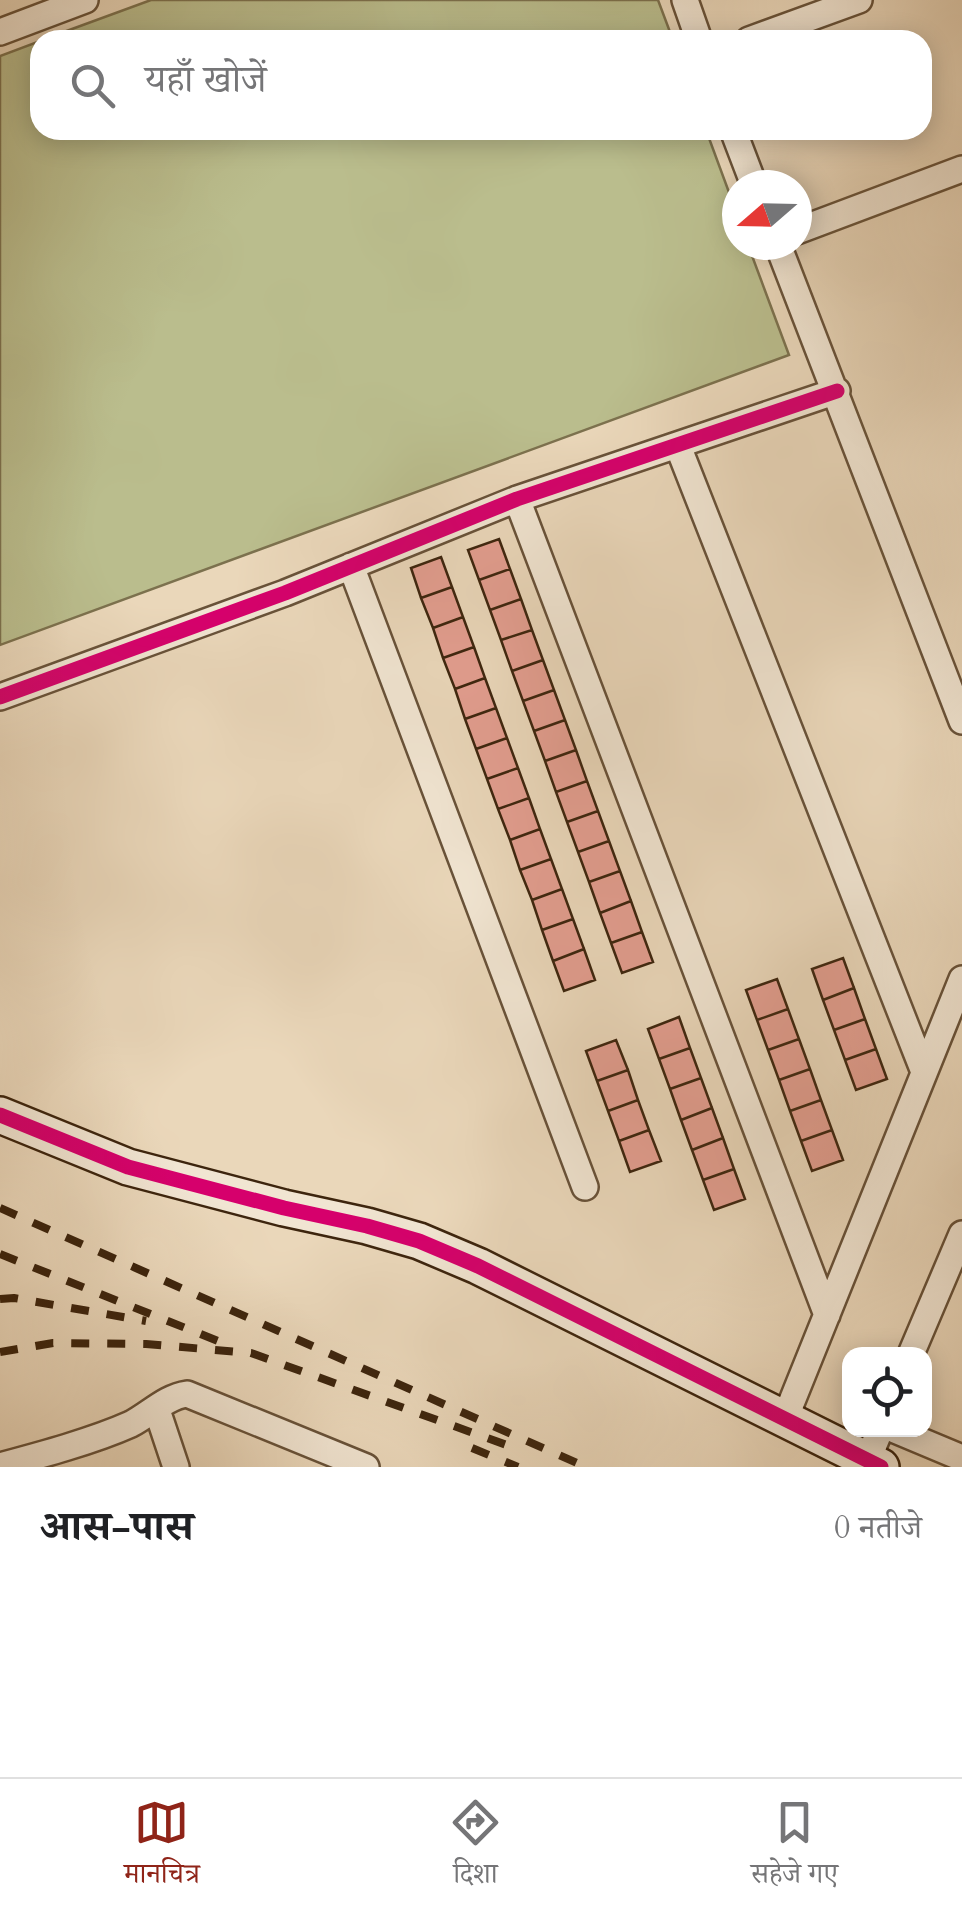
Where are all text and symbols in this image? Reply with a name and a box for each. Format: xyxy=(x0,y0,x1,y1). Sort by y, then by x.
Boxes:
search box xyxy=(30,30,932,140)
text: यहाँ खोजें xyxy=(145,54,266,106)
icon: search xyxy=(65,58,120,113)
north arrow xyxy=(722,170,812,260)
map controls xyxy=(842,1347,932,1437)
button: locate xyxy=(842,1347,932,1437)
text: आस-पास xyxy=(40,1498,194,1555)
text: 0 नतीजे xyxy=(834,1506,922,1550)
tab: मानचित्र xyxy=(124,1795,200,1901)
tab: दिशा xyxy=(448,1795,503,1901)
tab: सहेजे गए xyxy=(751,1795,838,1901)

